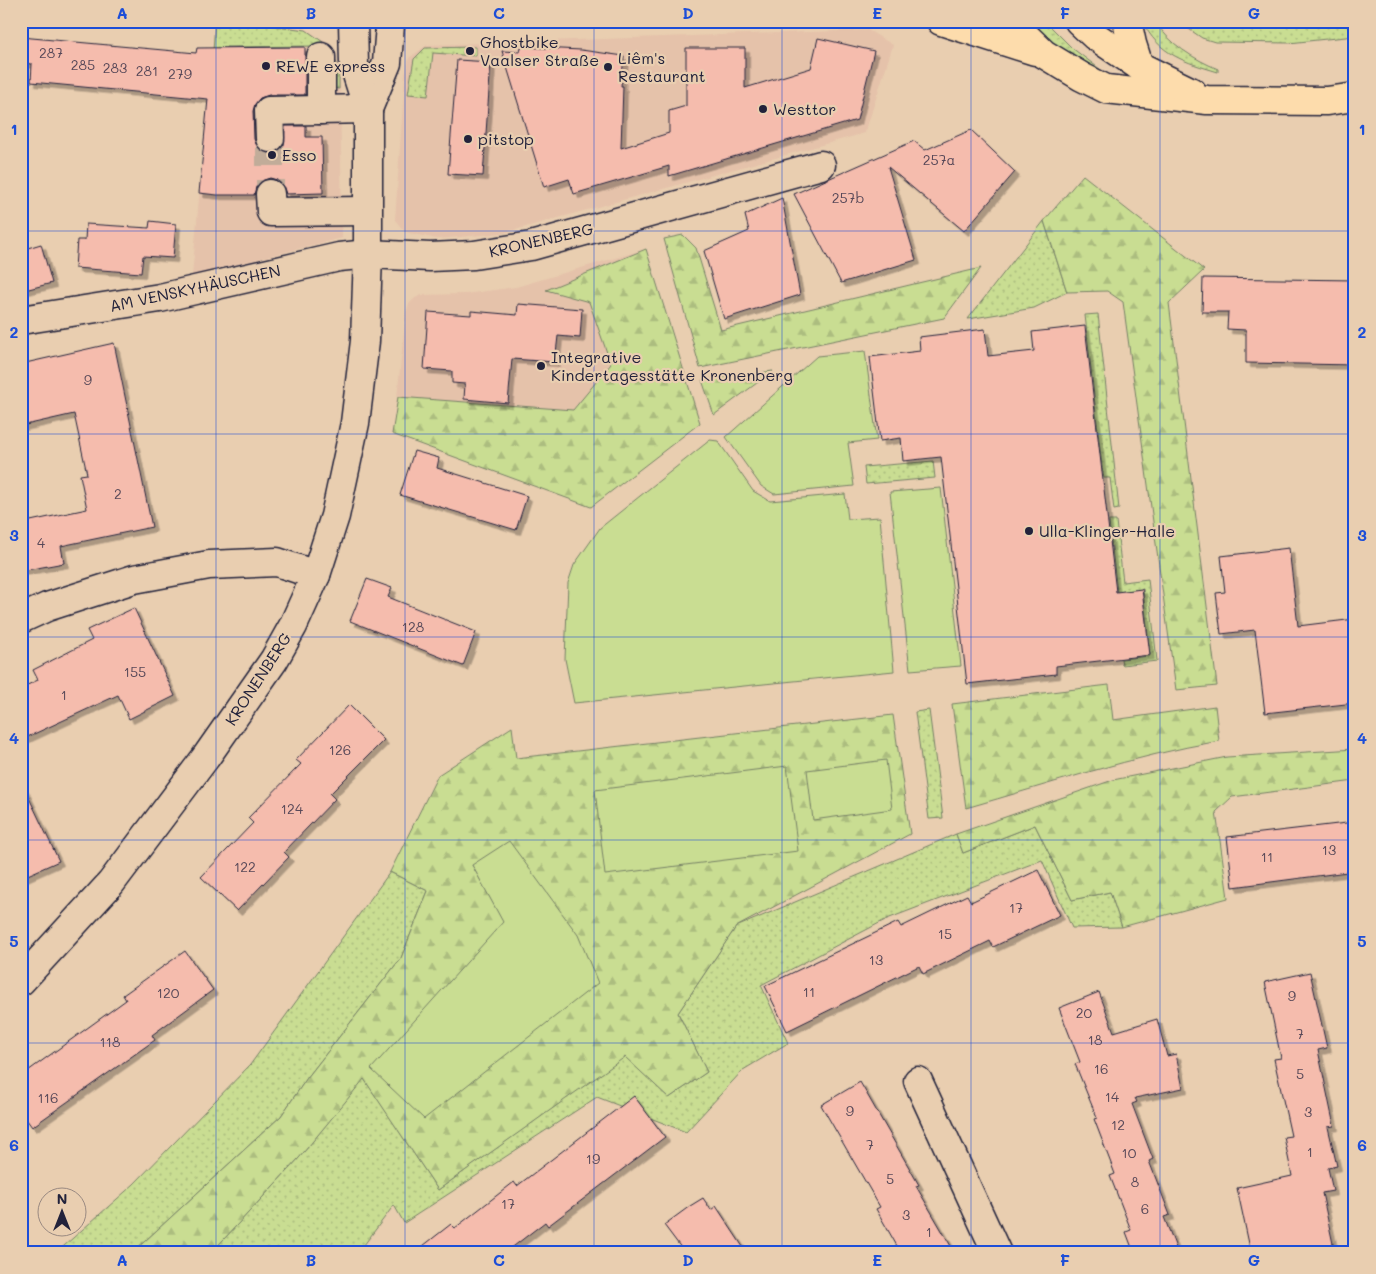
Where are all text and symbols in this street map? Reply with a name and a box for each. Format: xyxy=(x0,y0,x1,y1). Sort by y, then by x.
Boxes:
text: A xyxy=(116,2,128,23)
text: B xyxy=(306,2,316,23)
text: C xyxy=(493,2,505,23)
text: D xyxy=(682,2,694,23)
text: E xyxy=(872,2,882,23)
text: F xyxy=(1060,2,1070,23)
text: G xyxy=(1248,2,1260,23)
place label: Ghostbike Vaalser Straße xyxy=(480,31,599,70)
house number: 287 xyxy=(39,43,63,62)
marker: Ghostbike Vaalser Straße xyxy=(464,45,476,57)
place label: Liêm's Restaurant xyxy=(618,47,706,86)
house number: 285 xyxy=(71,55,95,74)
place label: REWE express xyxy=(276,55,385,76)
house number: 283 xyxy=(103,58,127,77)
marker: REWE express xyxy=(260,60,272,72)
house number: 281 xyxy=(136,61,158,80)
marker: Liêm's Restaurant xyxy=(602,61,614,73)
house number: 279 xyxy=(168,64,192,83)
place label: Westtor xyxy=(773,98,836,119)
marker: Westtor xyxy=(757,103,769,115)
text: 1 xyxy=(10,118,18,139)
text: 1 xyxy=(1358,118,1366,139)
place label: pitstop xyxy=(478,128,534,149)
marker: pitstop xyxy=(462,133,474,145)
place label: Esso xyxy=(282,144,316,165)
marker: Esso xyxy=(266,149,278,161)
house number: 257a xyxy=(923,150,955,169)
house number: 257b xyxy=(832,188,864,207)
street label: KRONENBERG xyxy=(487,217,595,262)
street label: AM VENSKYHÄUSCHEN xyxy=(107,259,282,316)
text: 2 xyxy=(10,321,19,342)
text: 2 xyxy=(1358,321,1367,342)
place label: Integrative Kindertagesstätte Kronenberg xyxy=(551,346,793,385)
marker: Integrative Kindertagesstätte Kronenberg xyxy=(535,360,547,372)
house number: 9 xyxy=(84,370,92,389)
house number: 2 xyxy=(114,484,122,503)
place label: Ulla-Klinger-Halle xyxy=(1039,520,1175,541)
text: 3 xyxy=(9,524,19,545)
text: 3 xyxy=(1357,524,1367,545)
marker: Ulla-Klinger-Halle xyxy=(1023,525,1035,537)
house number: 4 xyxy=(37,533,46,552)
house number: 128 xyxy=(402,617,424,636)
street label: KRONENBERG xyxy=(220,628,296,729)
house number: 155 xyxy=(124,662,146,681)
house number: 1 xyxy=(61,685,67,704)
text: 4 xyxy=(9,727,19,748)
text: 4 xyxy=(1357,727,1367,748)
house number: 126 xyxy=(329,740,351,759)
house number: 124 xyxy=(281,799,304,818)
house number: 13 xyxy=(1322,840,1336,859)
house number: 11 xyxy=(1261,847,1273,866)
house number: 122 xyxy=(234,857,256,876)
house number: 17 xyxy=(1009,898,1023,917)
house number: 15 xyxy=(938,924,952,943)
text: 5 xyxy=(9,930,19,951)
text: 5 xyxy=(1357,930,1367,951)
house number: 13 xyxy=(869,950,883,969)
house number: 11 xyxy=(803,982,815,1001)
house number: 120 xyxy=(157,983,180,1002)
house number: 9 xyxy=(1288,986,1296,1005)
house number: 20 xyxy=(1076,1003,1093,1022)
house number: 7 xyxy=(1296,1024,1304,1043)
house number: 18 xyxy=(1088,1030,1102,1049)
house number: 118 xyxy=(100,1032,121,1051)
house number: 16 xyxy=(1094,1059,1108,1078)
house number: 5 xyxy=(1296,1064,1304,1083)
house number: 14 xyxy=(1105,1087,1120,1106)
house number: 116 xyxy=(38,1088,58,1107)
house number: 9 xyxy=(846,1101,854,1120)
house number: 3 xyxy=(1304,1102,1312,1121)
house number: 12 xyxy=(1111,1115,1125,1134)
text: 6 xyxy=(9,1134,19,1155)
text: 6 xyxy=(1357,1134,1367,1155)
house number: 7 xyxy=(866,1135,874,1154)
house number: 1 xyxy=(1307,1142,1313,1161)
house number: 10 xyxy=(1122,1143,1137,1162)
house number: 19 xyxy=(586,1149,600,1168)
house number: 5 xyxy=(886,1169,894,1188)
house number: 8 xyxy=(1131,1172,1139,1191)
north arrow xyxy=(38,1186,88,1236)
text: N xyxy=(57,1189,67,1208)
house number: 17 xyxy=(501,1194,515,1213)
house number: 6 xyxy=(1141,1199,1149,1218)
house number: 3 xyxy=(902,1205,910,1224)
house number: 1 xyxy=(926,1222,932,1241)
text: A xyxy=(116,1249,128,1270)
text: B xyxy=(306,1249,316,1270)
text: C xyxy=(493,1249,505,1270)
text: D xyxy=(682,1249,694,1270)
text: E xyxy=(872,1249,882,1270)
text: F xyxy=(1060,1249,1070,1270)
text: G xyxy=(1248,1249,1260,1270)

